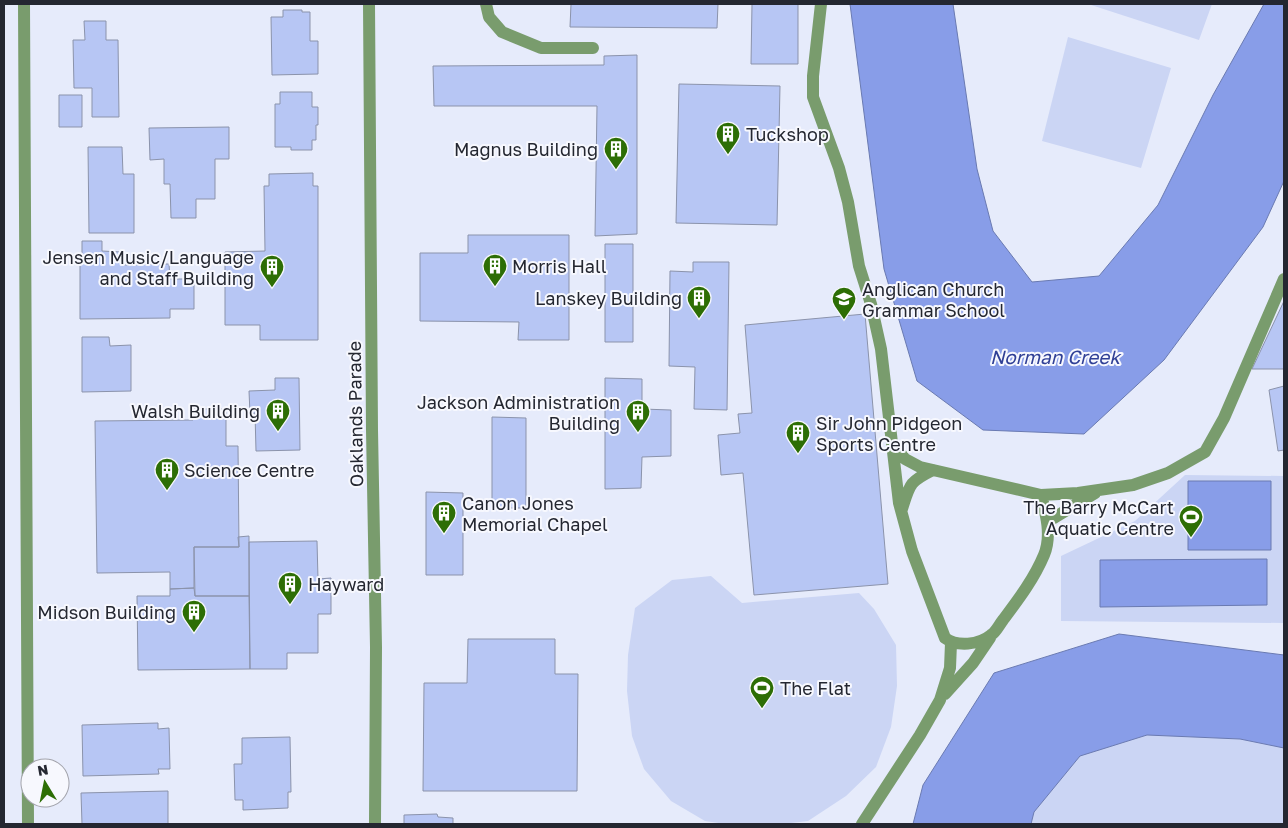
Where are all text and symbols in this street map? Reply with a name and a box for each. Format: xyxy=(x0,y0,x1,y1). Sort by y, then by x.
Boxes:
building icon: Tuckshop xyxy=(715,121,741,155)
place label: Tuckshop xyxy=(746,123,829,145)
building icon: Magnus Building xyxy=(603,136,629,170)
place label: Magnus Building xyxy=(454,138,598,160)
place label: Jensen Music/Language and Staff Building xyxy=(42,246,254,289)
building icon: Morris Hall xyxy=(482,253,508,287)
building icon: Jensen Music/Language and Staff Building xyxy=(259,254,285,288)
place label: Morris Hall xyxy=(512,255,607,277)
place label: Anglican Church Grammar School xyxy=(862,278,1005,321)
building icon: Lanskey Building xyxy=(686,285,712,319)
school or university icon: Anglican Church Grammar School xyxy=(831,286,857,320)
place label: Lanskey Building xyxy=(535,287,682,309)
street label: Oaklands Parade xyxy=(343,341,367,487)
water label: Norman Creek xyxy=(990,345,1122,368)
place label: Jackson Administration Building xyxy=(417,391,620,434)
building icon: Walsh Building xyxy=(265,398,291,432)
building icon: Jackson Administration Building xyxy=(625,399,651,433)
place label: Walsh Building xyxy=(131,400,260,422)
place label: Sir John Pidgeon Sports Centre xyxy=(816,412,962,455)
building icon: Sir John Pidgeon Sports Centre xyxy=(785,420,811,454)
building icon: Science Centre xyxy=(154,457,180,491)
place label: Science Centre xyxy=(184,459,314,481)
place label: Canon Jones Memorial Chapel xyxy=(462,492,608,535)
place label: The Barry McCart Aquatic Centre xyxy=(1023,496,1174,539)
building icon: Canon Jones Memorial Chapel xyxy=(431,500,457,534)
sports icon: The Barry McCart Aquatic Centre xyxy=(1178,504,1204,538)
building icon: Hayward xyxy=(277,571,303,605)
place label: Hayward xyxy=(308,573,384,595)
building icon: Midson Building xyxy=(181,599,207,633)
place label: Midson Building xyxy=(37,601,176,623)
sports icon: The Flat xyxy=(749,675,775,709)
place label: The Flat xyxy=(780,677,851,699)
north arrow xyxy=(20,758,70,808)
text: N xyxy=(36,760,49,779)

